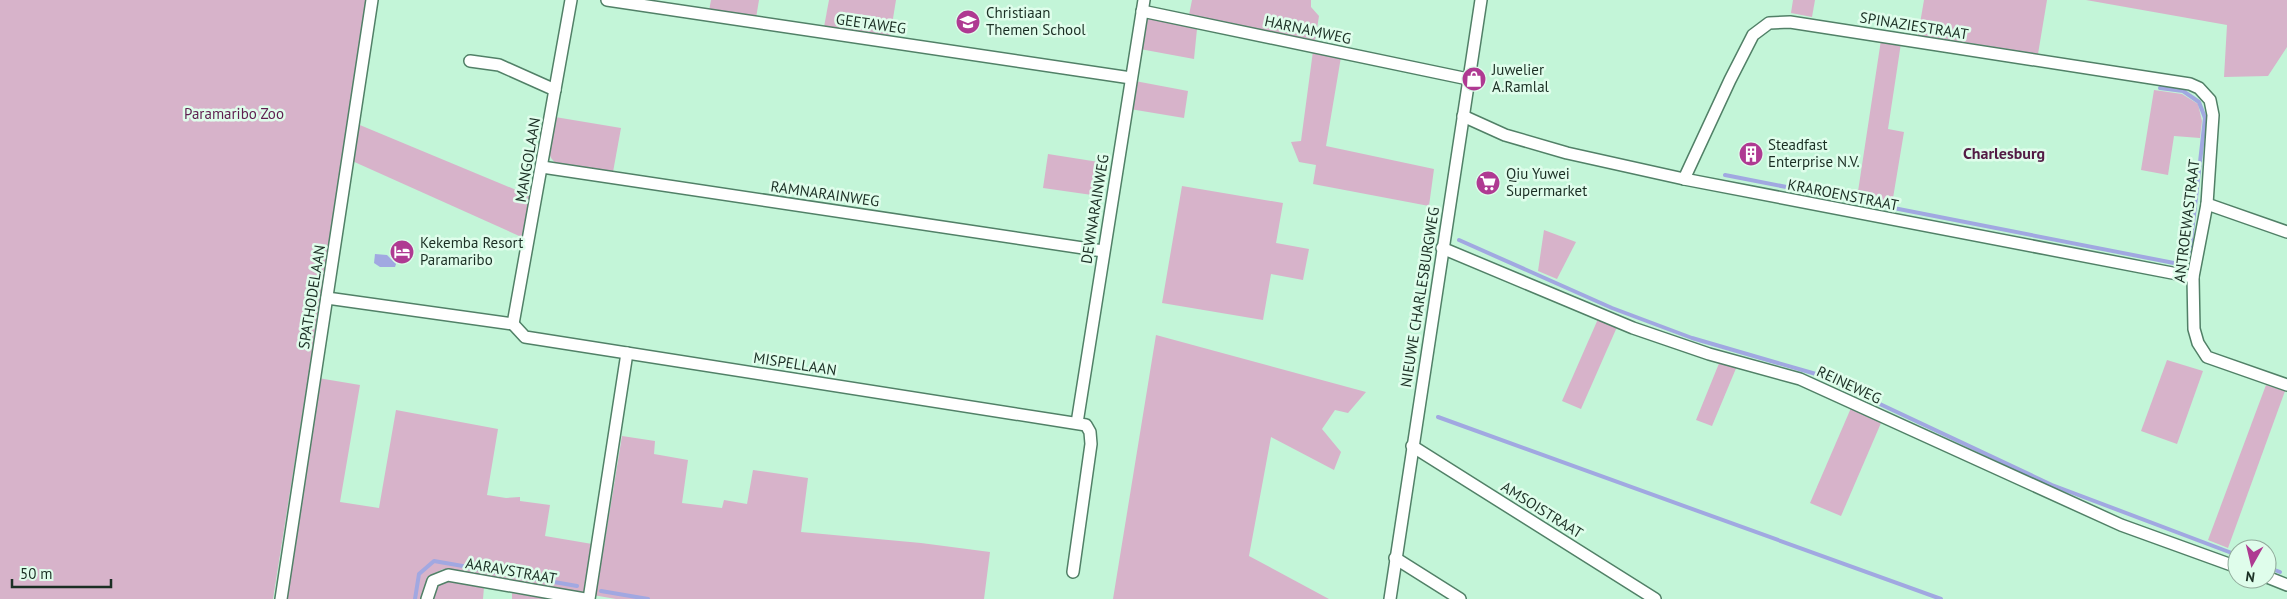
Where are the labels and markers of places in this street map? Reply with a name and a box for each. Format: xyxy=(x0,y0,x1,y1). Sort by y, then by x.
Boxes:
place label: Christiaan Themen School xyxy=(986,3,1086,39)
school or university icon: Christiaan Themen School xyxy=(955,9,981,35)
place label: Juwelier A.Ramlal xyxy=(1491,60,1550,96)
shop icon: Juwelier A.Ramlal xyxy=(1461,66,1487,92)
place label: Steadfast Enterprise N.V. xyxy=(1768,135,1860,171)
building icon: Steadfast Enterprise N.V. xyxy=(1738,141,1764,167)
place label: Qiu Yuwei Supermarket xyxy=(1506,164,1587,200)
supermarket icon: Qiu Yuwei Supermarket xyxy=(1475,170,1501,196)
place label: Kekemba Resort Paramaribo xyxy=(420,233,523,269)
hotel icon: Kekemba Resort Paramaribo xyxy=(389,239,415,265)

